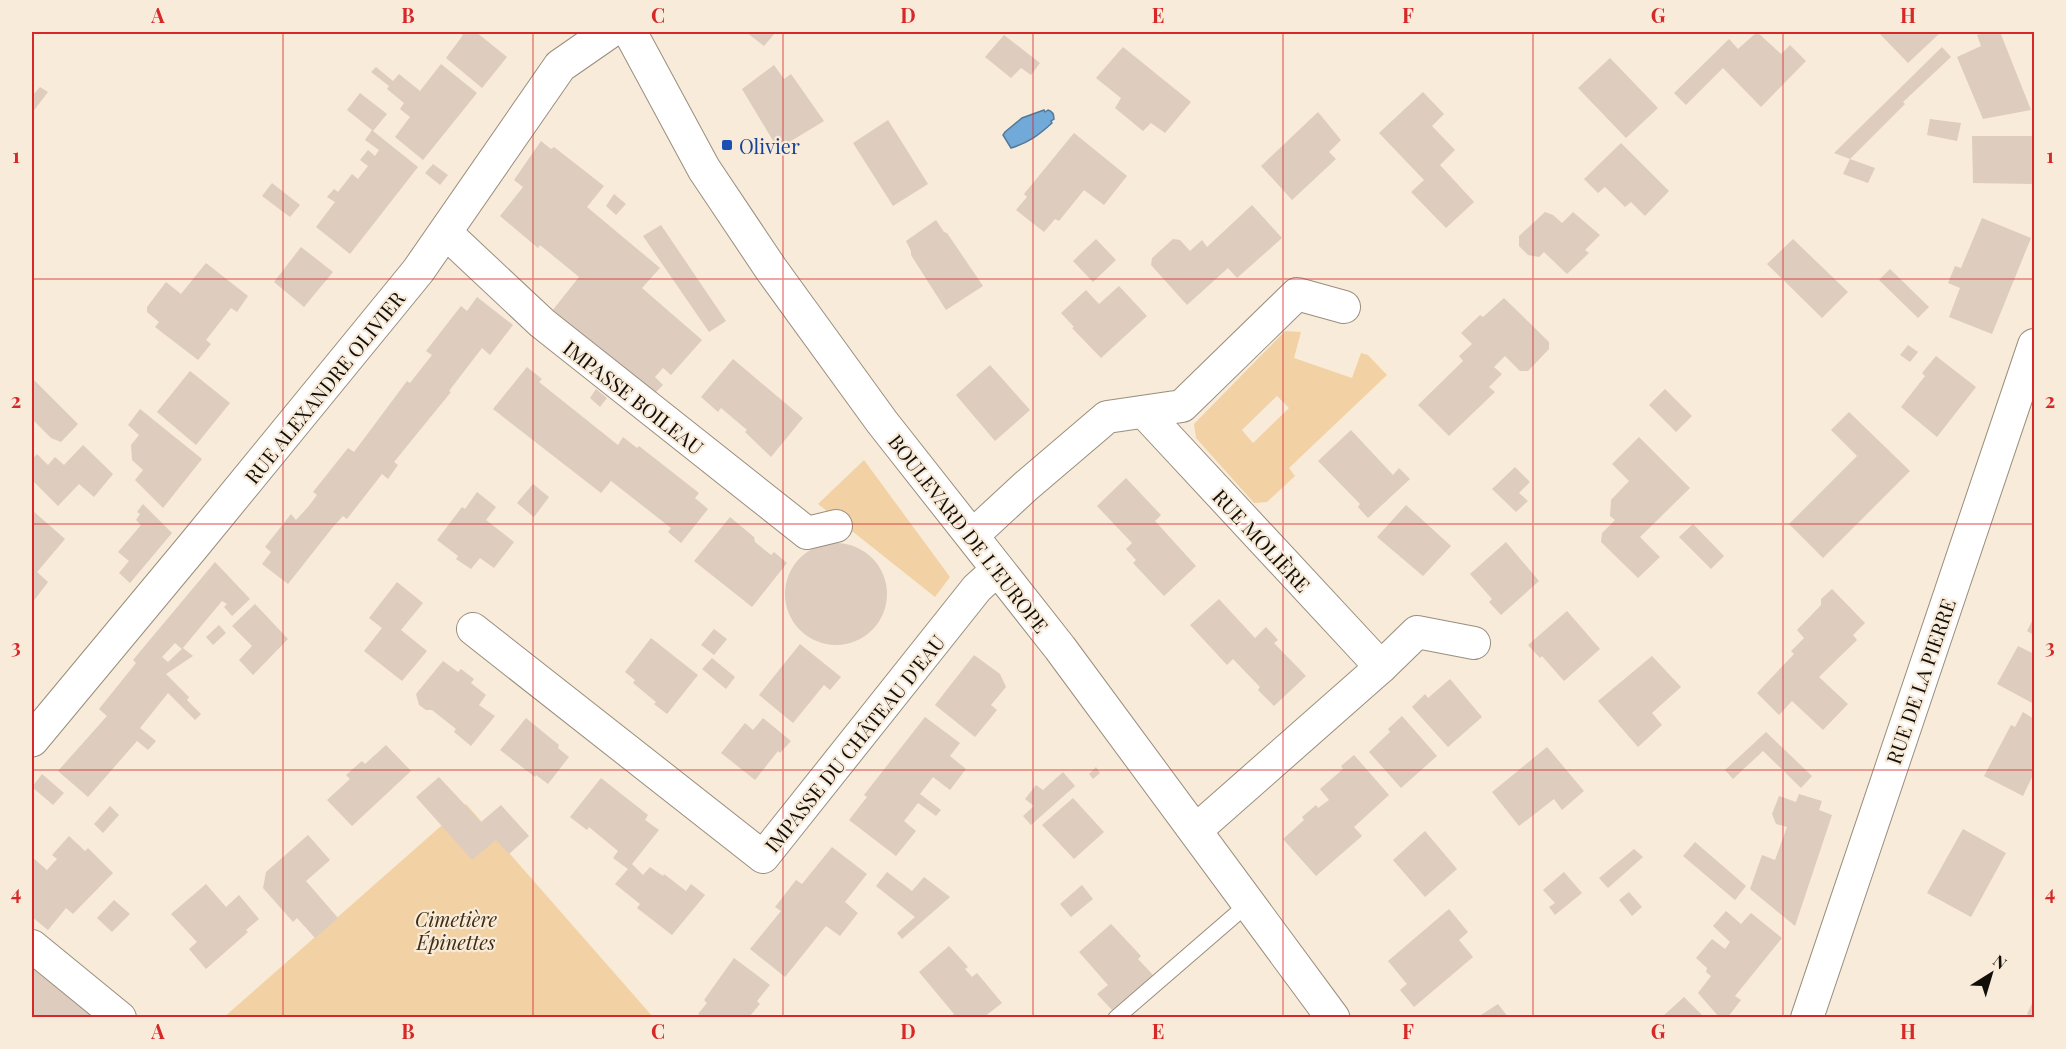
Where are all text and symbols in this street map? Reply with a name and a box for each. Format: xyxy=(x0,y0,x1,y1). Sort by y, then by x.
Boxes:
text: A xyxy=(150,1,165,28)
text: B xyxy=(401,1,415,28)
text: C xyxy=(651,1,665,28)
text: D xyxy=(900,1,916,28)
text: E xyxy=(1152,1,1164,28)
text: F xyxy=(1402,1,1414,28)
text: G xyxy=(1651,1,1666,28)
text: H xyxy=(1900,1,1916,28)
place label: Olivier xyxy=(739,132,800,159)
marker: Olivier xyxy=(720,138,734,152)
text: 1 xyxy=(12,141,20,168)
text: 1 xyxy=(2046,141,2054,168)
street label: RUE ALEXANDRE OLIVIER xyxy=(238,284,411,489)
street label: IMPASSE BOILEAU xyxy=(558,334,710,460)
text: 2 xyxy=(11,386,21,413)
text: 2 xyxy=(2045,386,2055,413)
street label: BOULEVARD DE L'EUROPE xyxy=(883,428,1055,638)
street label: RUE MOLIÈRE xyxy=(1207,483,1317,597)
street label: RUE DE LA PIERRE xyxy=(1879,595,1961,767)
street label: IMPASSE DU CHÂTEAU D'EAU xyxy=(758,628,950,857)
text: 3 xyxy=(11,632,21,659)
text: 3 xyxy=(2045,632,2055,659)
text: 4 xyxy=(11,878,21,905)
text: 4 xyxy=(2045,878,2055,905)
park label: Cimetière Épinettes xyxy=(415,905,498,955)
north arrow xyxy=(1961,944,2021,1004)
text: N xyxy=(1989,950,2012,974)
text: A xyxy=(150,1017,165,1044)
text: B xyxy=(401,1017,415,1044)
text: C xyxy=(651,1017,665,1044)
text: D xyxy=(900,1017,916,1044)
text: E xyxy=(1152,1017,1164,1044)
text: F xyxy=(1402,1017,1414,1044)
text: G xyxy=(1651,1017,1666,1044)
text: H xyxy=(1900,1017,1916,1044)

